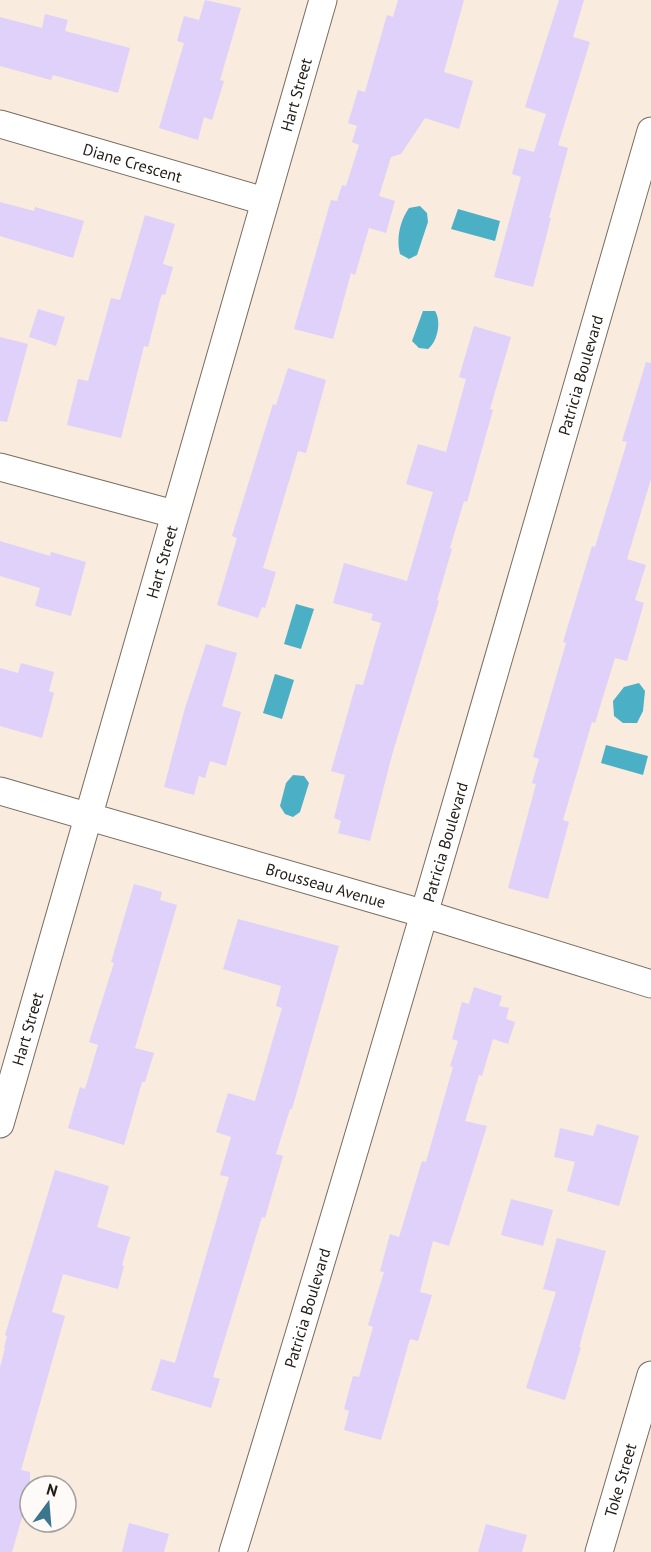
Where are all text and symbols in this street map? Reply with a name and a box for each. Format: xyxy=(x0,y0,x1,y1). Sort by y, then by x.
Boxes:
street label: Hart Street xyxy=(276,55,316,134)
street label: Diane Crescent xyxy=(81,139,185,187)
street label: Patricia Boulevard xyxy=(554,313,607,438)
street label: Hart Street xyxy=(142,522,182,601)
street label: Patricia Boulevard xyxy=(418,780,472,904)
street label: Brousseau Avenue xyxy=(263,858,388,912)
street label: Hart Street xyxy=(7,989,48,1068)
street label: Patricia Boulevard xyxy=(280,1246,335,1370)
street label: Toke Street xyxy=(600,1440,641,1519)
north arrow xyxy=(18,1474,78,1534)
text: N xyxy=(44,1479,60,1501)

